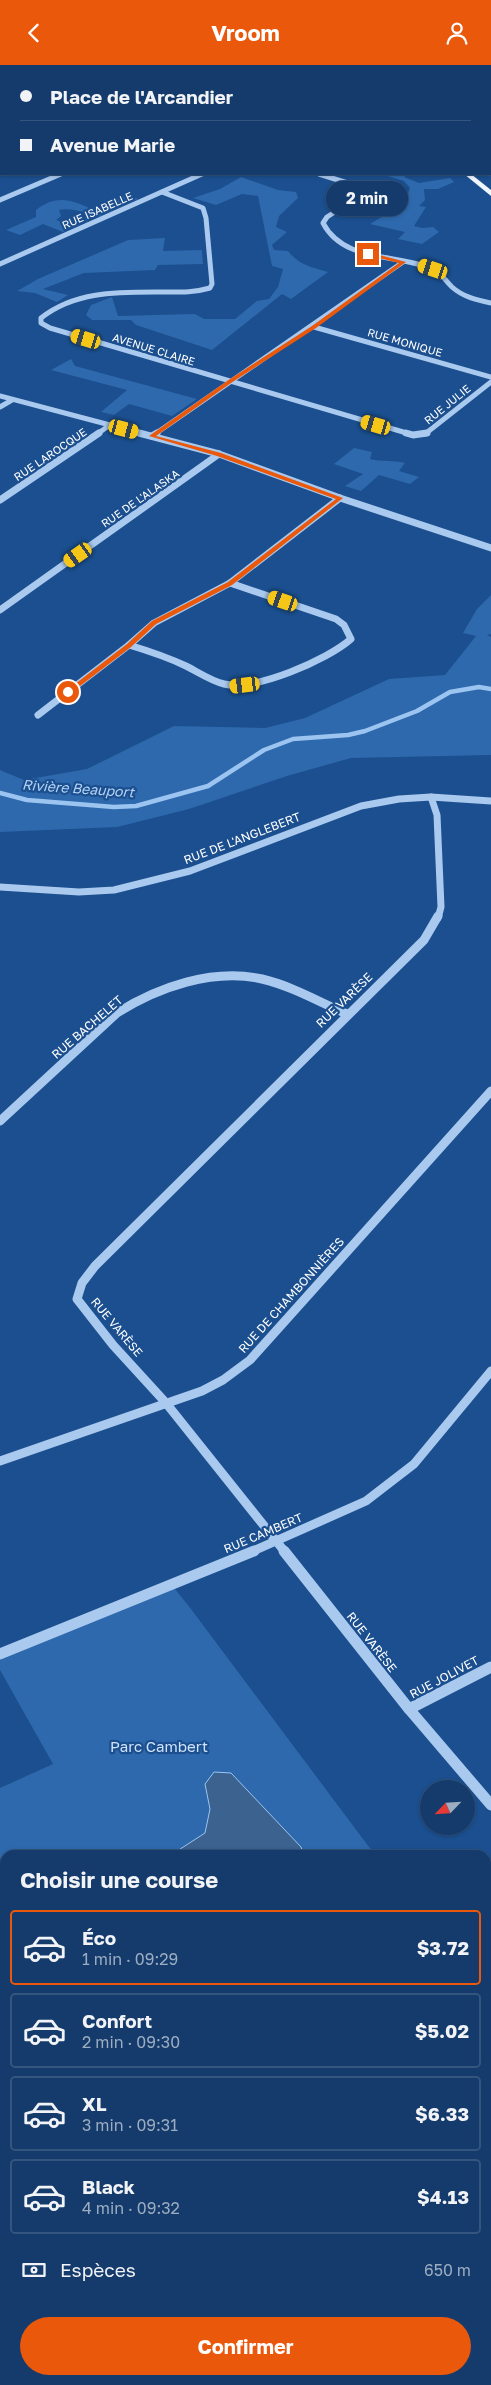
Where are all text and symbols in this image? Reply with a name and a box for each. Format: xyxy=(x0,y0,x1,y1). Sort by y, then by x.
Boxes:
icon: back xyxy=(20,19,48,47)
text: Vroom xyxy=(211,19,280,46)
icon: person xyxy=(443,19,471,47)
text: Place de l'Arcandier xyxy=(50,85,233,108)
text: Avenue Marie xyxy=(50,133,175,156)
callout: 2 min xyxy=(327,181,409,217)
text: 2 min xyxy=(346,188,388,208)
street label: RUE ISABELLE xyxy=(60,189,135,231)
route end xyxy=(357,243,379,265)
car xyxy=(416,257,449,281)
street label: RUE MONIQUE xyxy=(366,325,444,359)
car xyxy=(69,327,102,351)
street label: AVENUE CLAIRE xyxy=(111,330,197,368)
street label: RUE JULIE xyxy=(421,381,473,426)
car xyxy=(359,414,392,436)
car xyxy=(107,418,140,440)
street label: RUE LAROCQUE xyxy=(11,425,89,483)
street label: RUE DE L'ALASKA xyxy=(99,466,182,530)
car xyxy=(61,540,94,570)
car xyxy=(266,589,299,613)
car xyxy=(229,676,260,694)
route start xyxy=(57,681,79,703)
water label: Rivière Beauport xyxy=(21,776,136,800)
street label: RUE DE L'ANGLEBERT xyxy=(182,809,303,867)
street label: RUE VARÈSE xyxy=(313,969,375,1031)
street label: RUE BACHELET xyxy=(48,992,126,1062)
street label: RUE DE CHAMBONNIÈRES xyxy=(235,1234,347,1356)
street label: RUE VARÈSE xyxy=(88,1294,146,1360)
street label: RUE CAMBERT xyxy=(221,1509,305,1556)
street label: RUE VARÈSE xyxy=(344,1609,400,1675)
street label: RUE JOLIVET xyxy=(407,1652,482,1702)
park label: Parc Cambert xyxy=(110,1737,208,1755)
north arrow xyxy=(420,1780,475,1835)
map controls xyxy=(420,1780,475,1835)
text: Choisir une course xyxy=(20,1866,218,1893)
icon: car xyxy=(22,1925,67,1970)
text: Éco xyxy=(82,1926,116,1949)
text: $3.72 xyxy=(417,1936,469,1959)
text: 1 min · 09:29 xyxy=(82,1949,178,1969)
icon: car xyxy=(22,2008,67,2053)
text: Confort xyxy=(82,2009,152,2032)
text: $5.02 xyxy=(415,2019,469,2042)
text: 2 min · 09:30 xyxy=(82,2032,180,2052)
icon: car xyxy=(22,2091,67,2136)
text: XL xyxy=(82,2092,107,2115)
text: $6.33 xyxy=(415,2102,469,2125)
text: 3 min · 09:31 xyxy=(82,2115,178,2135)
icon: car xyxy=(22,2174,67,2219)
text: Black xyxy=(82,2175,135,2198)
text: $4.13 xyxy=(417,2185,469,2208)
text: 4 min · 09:32 xyxy=(82,2198,180,2218)
icon: cash xyxy=(20,2256,48,2284)
text: Espèces xyxy=(60,2258,136,2281)
text: 650 m xyxy=(424,2260,471,2280)
button: Confirmer xyxy=(20,2317,471,2375)

